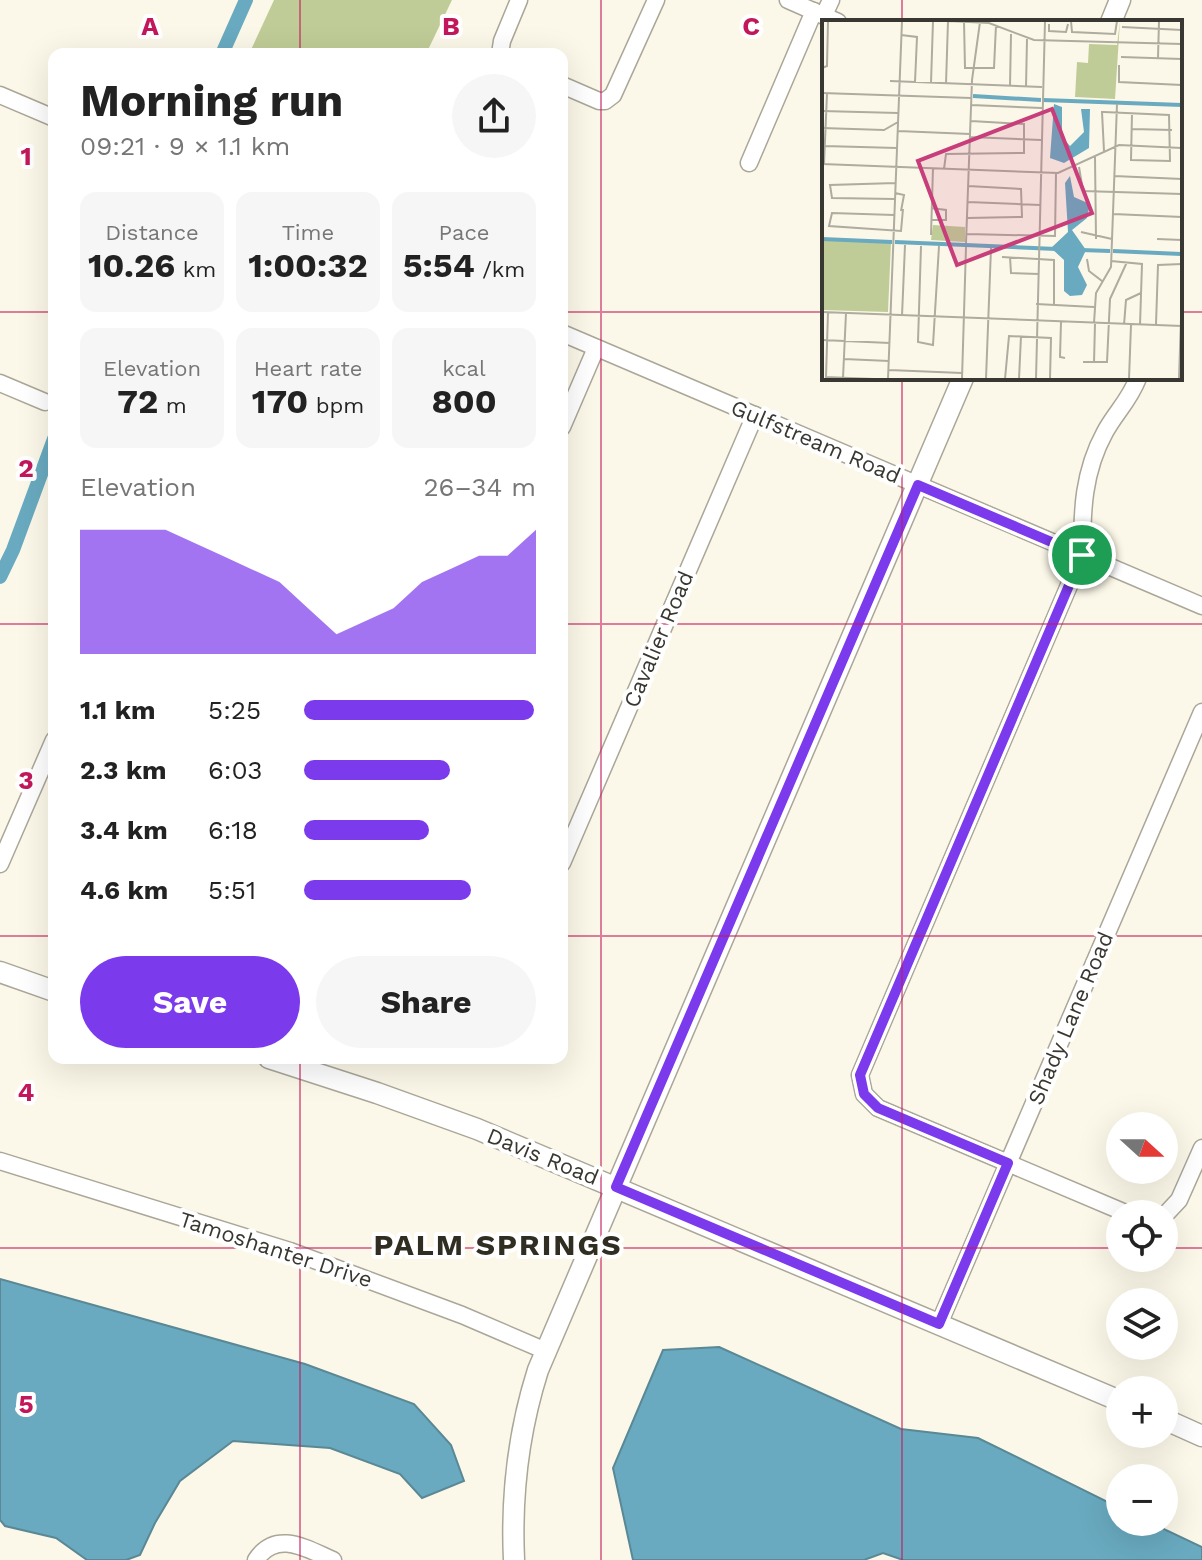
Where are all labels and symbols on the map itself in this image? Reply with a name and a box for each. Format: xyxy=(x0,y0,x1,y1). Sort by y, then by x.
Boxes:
text: A xyxy=(141,11,159,41)
text: B xyxy=(442,11,460,41)
text: C xyxy=(742,11,760,41)
inset map xyxy=(822,20,1182,380)
text: 1 xyxy=(20,141,32,171)
street label: Gulfstream Road xyxy=(727,394,904,488)
text: 2 xyxy=(18,453,34,483)
pin xyxy=(1048,521,1116,589)
street label: Cavalier Road xyxy=(618,567,698,711)
text: 3 xyxy=(18,765,34,795)
street label: Shady Lane Road xyxy=(1023,928,1118,1108)
text: 4 xyxy=(18,1077,35,1107)
north arrow xyxy=(1106,1112,1178,1184)
street label: Davis Road xyxy=(483,1123,602,1190)
street label: Tamoshanter Drive xyxy=(176,1206,375,1292)
district label: PALM SPRINGS xyxy=(373,1227,623,1262)
text: 5 xyxy=(18,1389,34,1419)

